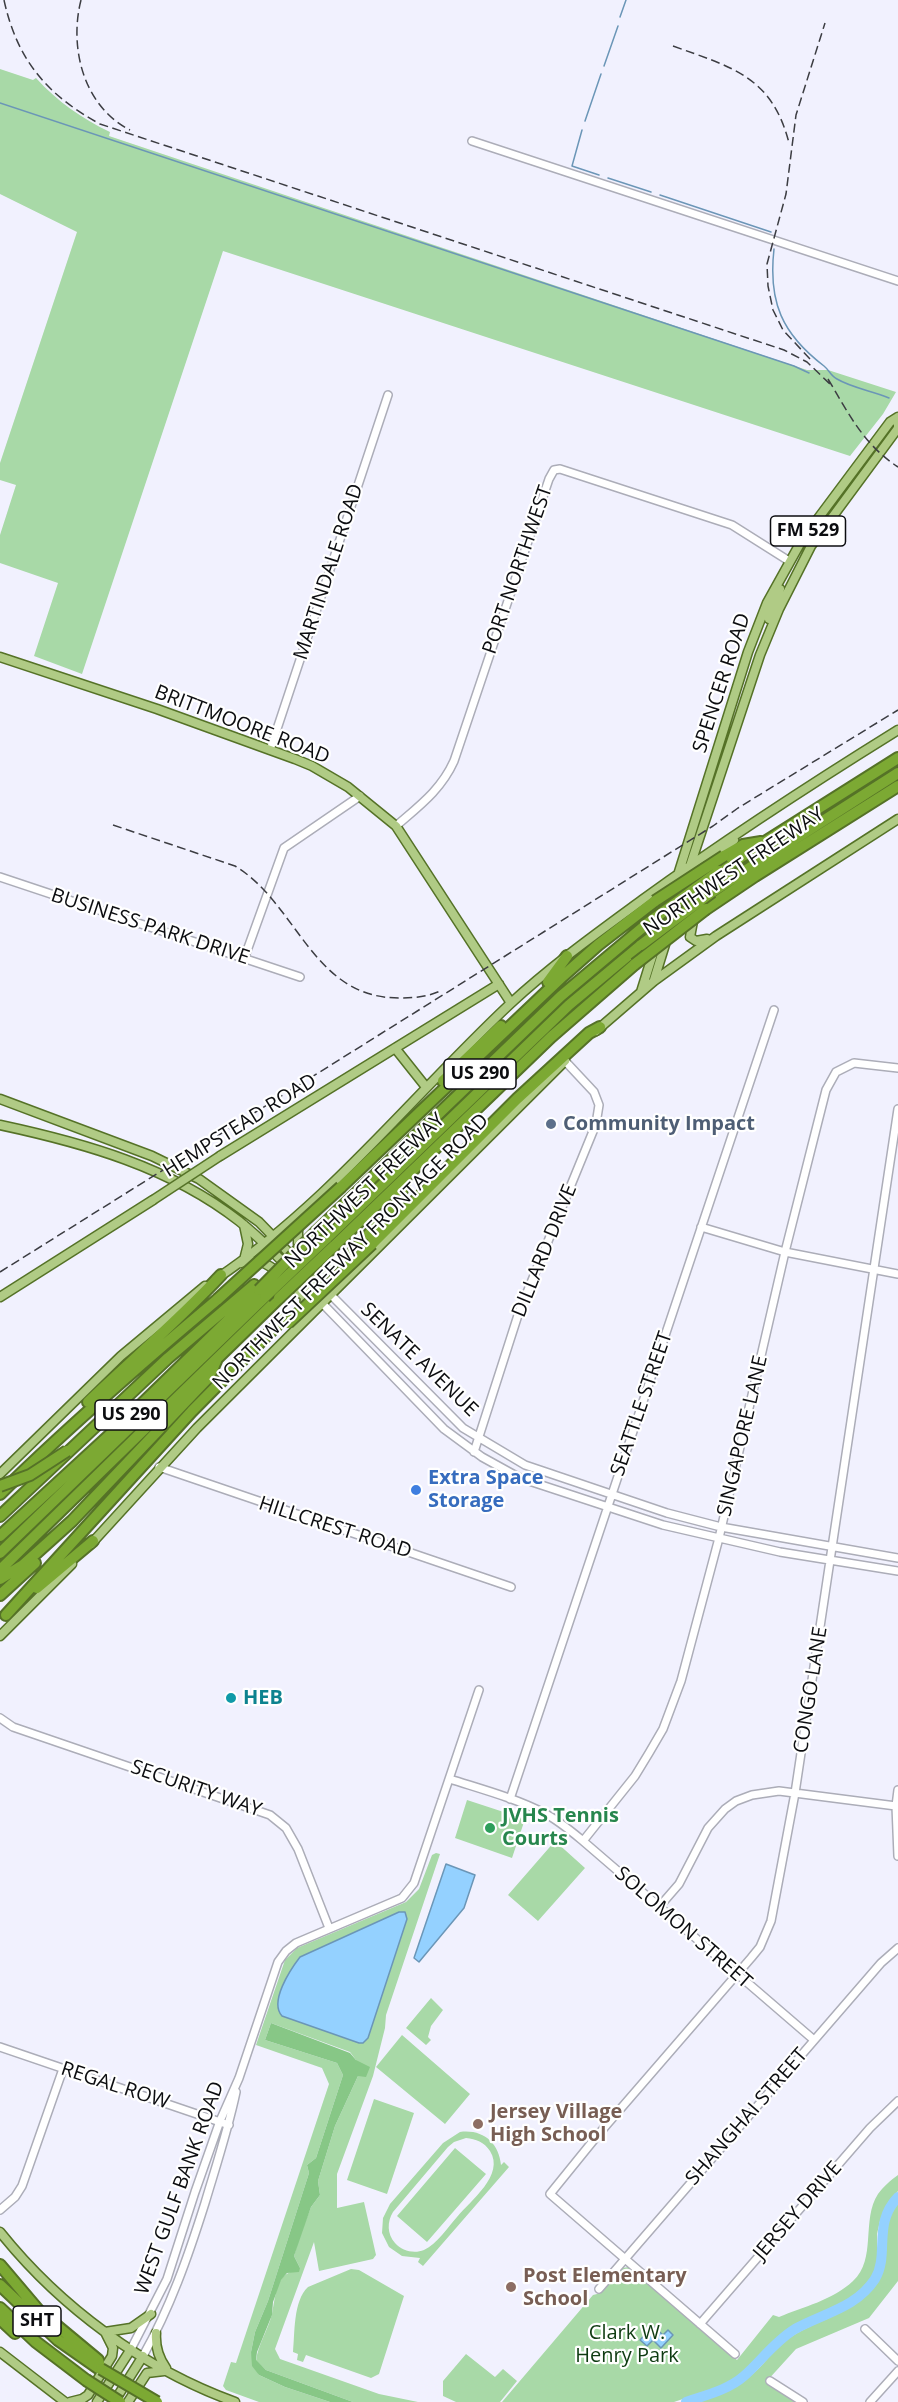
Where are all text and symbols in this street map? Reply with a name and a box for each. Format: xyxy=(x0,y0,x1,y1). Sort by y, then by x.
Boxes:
street label: MARTINDALE ROAD xyxy=(289,481,369,663)
street label: PORT NORTHWEST xyxy=(478,483,558,657)
road number: FM 529 xyxy=(770,516,846,546)
street label: SPENCER ROAD xyxy=(688,610,756,756)
street label: BRITTMOORE ROAD xyxy=(151,681,333,769)
street label: NORTHWEST FREEWAY xyxy=(639,803,829,941)
street label: BUSINESS PARK DRIVE xyxy=(48,884,252,970)
road number: US 290 xyxy=(444,1059,516,1089)
street label: HEMPSTEAD ROAD xyxy=(159,1069,321,1183)
street label: NORTHWEST FREEWAY FRONTAGE ROAD xyxy=(208,1109,494,1395)
street label: NORTHWEST FREEWAY xyxy=(280,1109,450,1273)
place label: Community Impact xyxy=(563,1112,755,1136)
marker: Community Impact xyxy=(544,1117,558,1131)
street label: DILLARD DRIVE xyxy=(507,1181,583,1321)
street label: SENATE AVENUE xyxy=(355,1298,483,1422)
street label: SEATTLE STREET xyxy=(606,1329,678,1479)
street label: SINGAPORE LANE xyxy=(713,1353,773,1519)
road number: US 290 xyxy=(95,1400,167,1430)
place label: Extra Space Storage xyxy=(428,1466,544,1513)
marker: Extra Space Storage xyxy=(409,1483,423,1497)
street label: HILLCREST ROAD xyxy=(255,1492,415,1564)
street label: CONGO LANE xyxy=(789,1625,833,1755)
place label: HEB xyxy=(243,1686,283,1710)
marker: HEB xyxy=(224,1691,238,1705)
street label: SECURITY WAY xyxy=(127,1755,265,1823)
place label: JVHS Tennis Courts xyxy=(502,1804,619,1851)
marker: JVHS Tennis Courts xyxy=(483,1821,497,1835)
street label: SOLOMON STREET xyxy=(610,1862,756,1994)
street label: SHANGHAI STREET xyxy=(681,2044,813,2190)
street label: REGAL ROW xyxy=(58,2057,172,2115)
street label: WEST GULF BANK ROAD xyxy=(130,2078,230,2298)
place label: Jersey Village High School xyxy=(490,2100,622,2147)
marker: Jersey Village High School xyxy=(471,2117,485,2131)
street label: JERSEY DRIVE xyxy=(749,2157,847,2265)
place label: Post Elementary School xyxy=(523,2264,687,2311)
marker: Post Elementary School xyxy=(504,2280,518,2294)
road number: SHT xyxy=(13,2306,61,2336)
park label: Clark W. Henry Park xyxy=(575,2321,679,2368)

